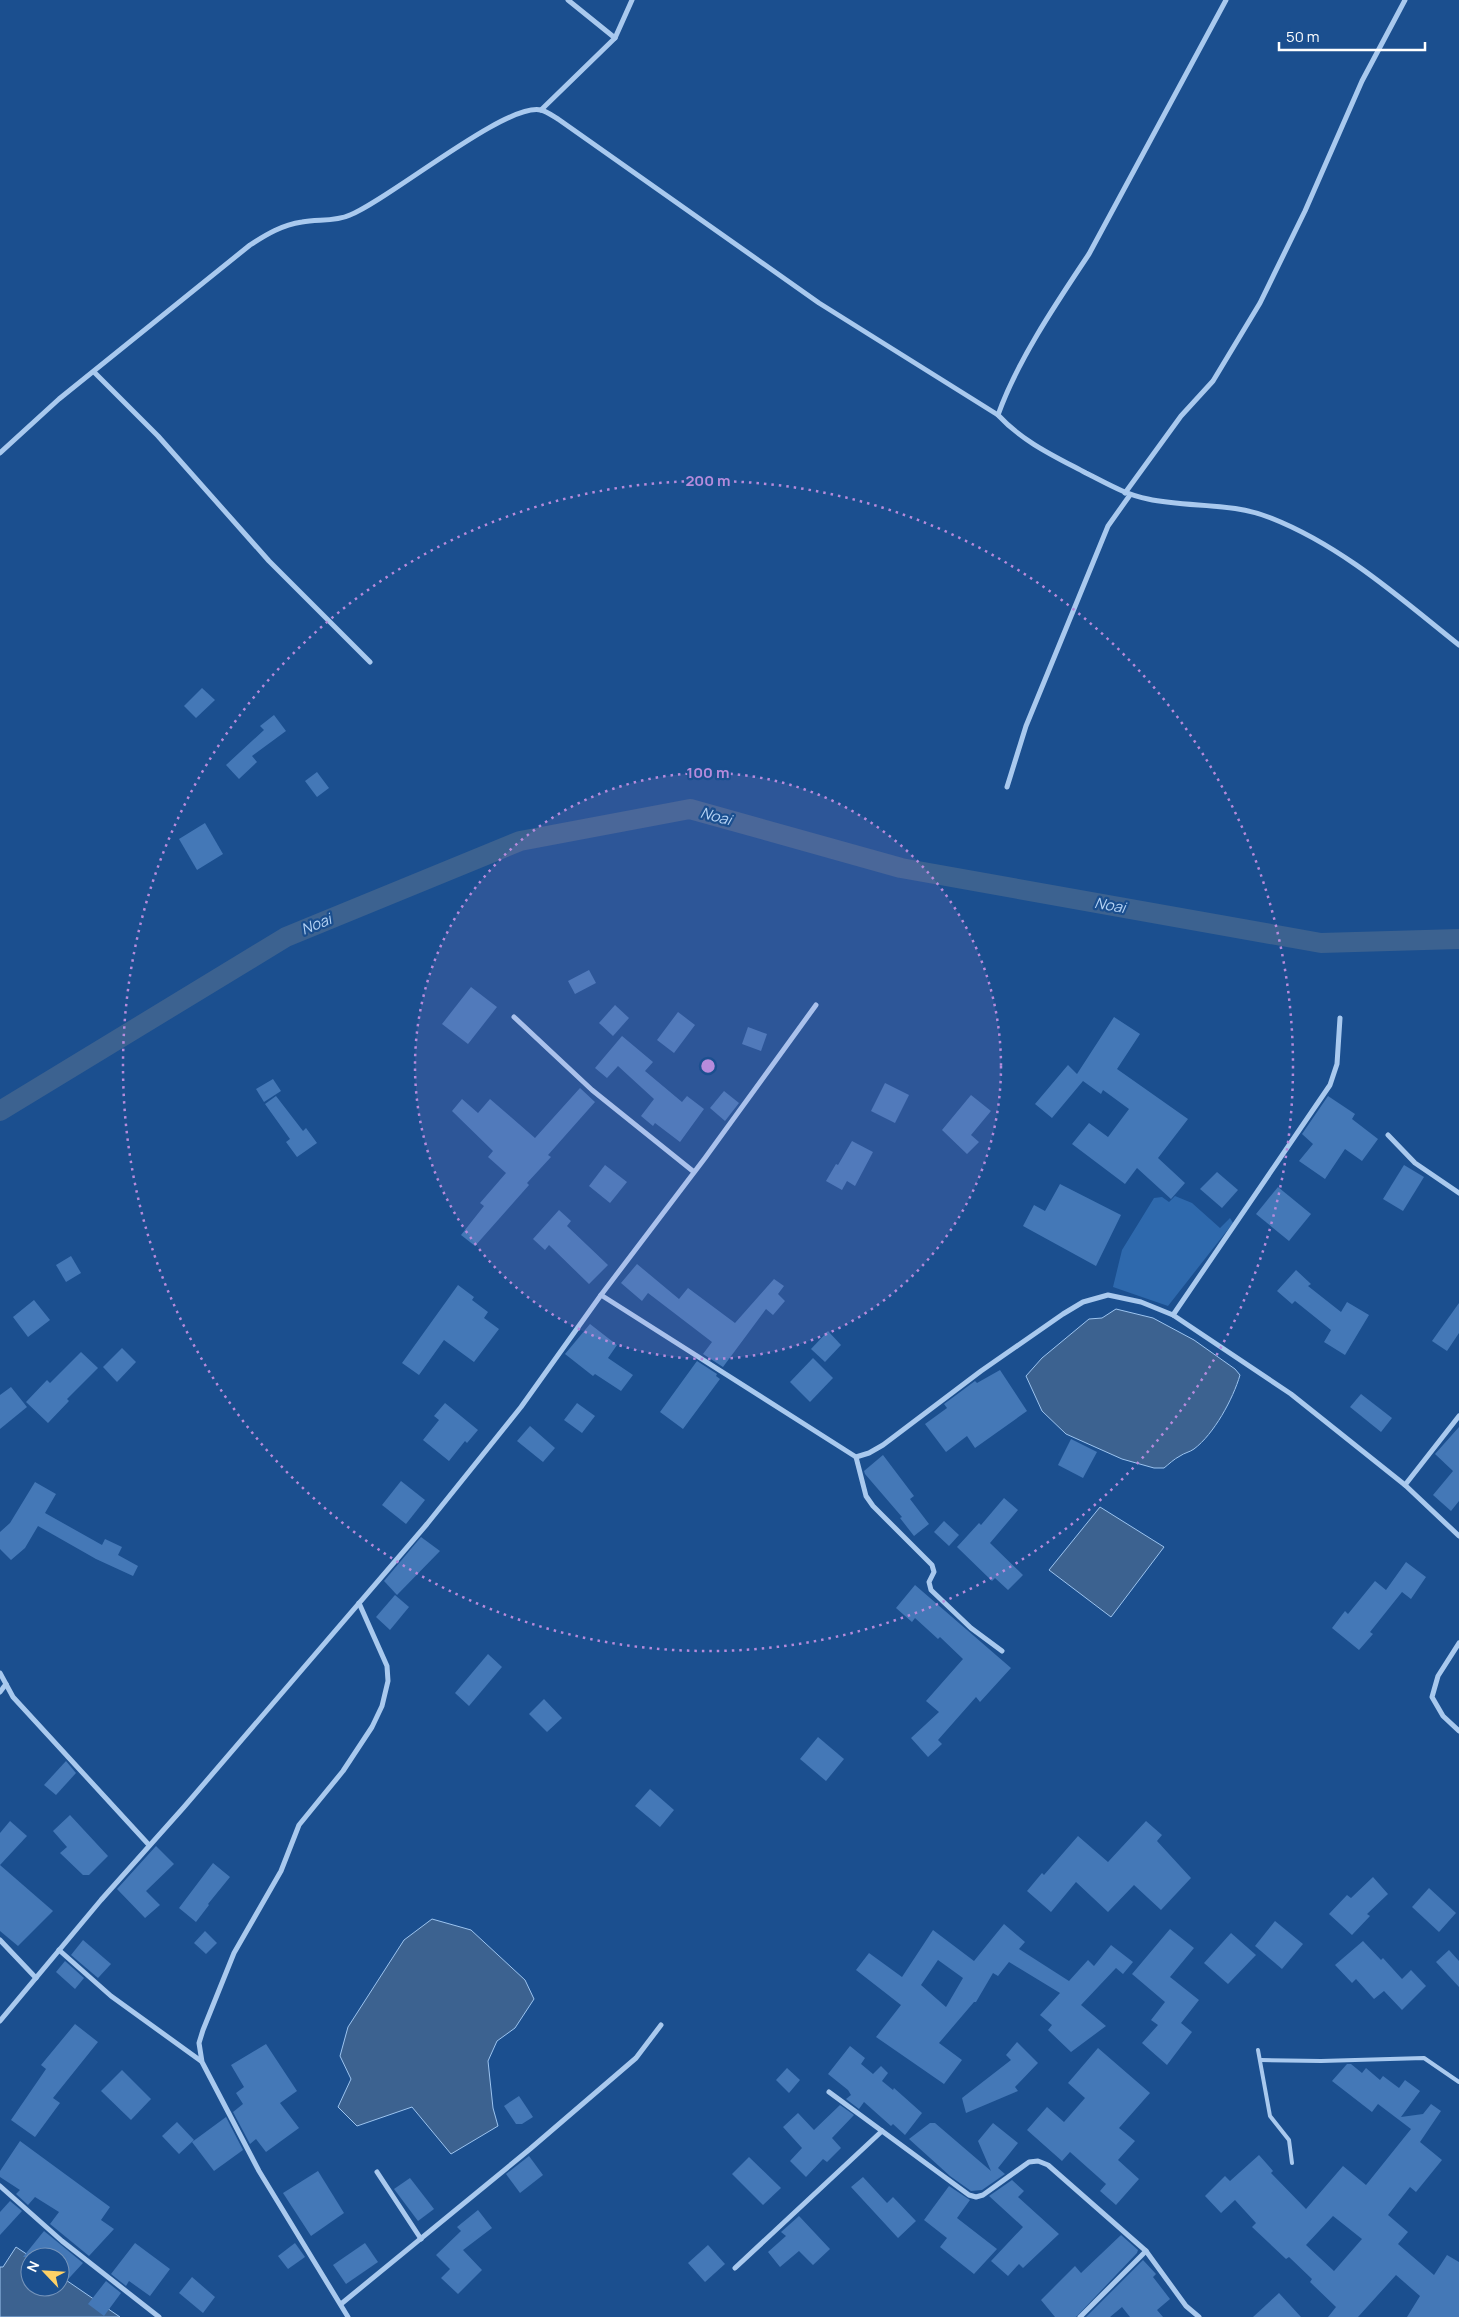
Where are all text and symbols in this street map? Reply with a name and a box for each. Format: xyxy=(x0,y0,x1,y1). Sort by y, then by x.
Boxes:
scale bar xyxy=(1279,20,1425,52)
text: 50 m xyxy=(1286,26,1320,47)
text: 200 m xyxy=(685,470,731,491)
text: 100 m xyxy=(687,762,729,783)
water label: Noai xyxy=(698,802,736,831)
water label: Noai xyxy=(1093,892,1130,918)
water label: Noai xyxy=(298,908,337,940)
centre of rings xyxy=(699,1057,717,1075)
north arrow xyxy=(20,2247,70,2297)
text: N xyxy=(22,2258,44,2275)

